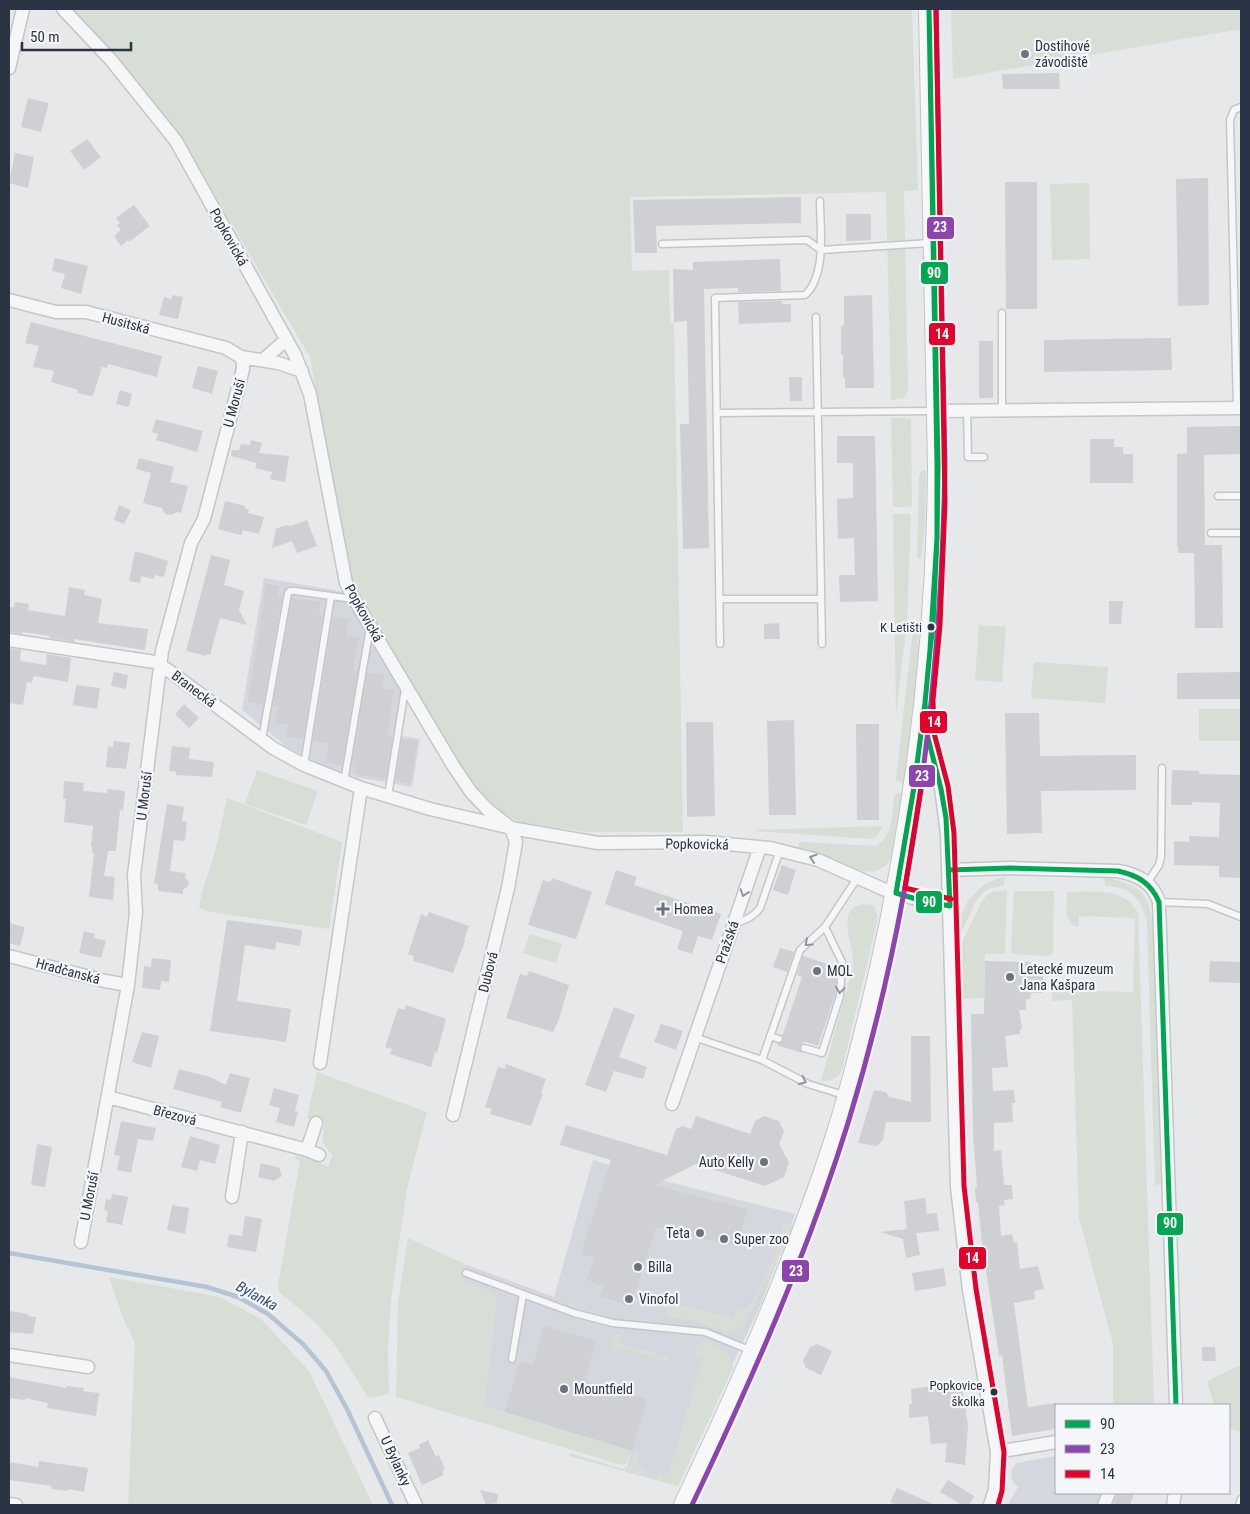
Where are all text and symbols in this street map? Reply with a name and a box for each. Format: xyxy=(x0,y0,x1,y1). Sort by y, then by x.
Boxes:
scale bar xyxy=(22,20,131,52)
text: 50 m xyxy=(30,28,60,46)
place label: Dostihové závodiště xyxy=(1035,38,1090,70)
marker: Dostihové závodiště xyxy=(1019,48,1031,60)
street label: Popkovická xyxy=(207,205,251,269)
line badge: 23 xyxy=(926,216,955,240)
text: 23 xyxy=(933,219,947,235)
line badge: 90 xyxy=(920,261,949,285)
text: 90 xyxy=(927,265,941,281)
street label: Husitská xyxy=(100,309,152,337)
line badge: 14 xyxy=(928,322,956,346)
text: 14 xyxy=(935,326,949,342)
street label: U Moruší xyxy=(220,376,248,429)
street label: Popkovická xyxy=(342,581,386,645)
place label: K Letišti xyxy=(880,620,922,635)
marker: K Letišti xyxy=(926,622,936,632)
street label: Branecká xyxy=(169,667,219,711)
line badge: 14 xyxy=(919,710,948,734)
text: 14 xyxy=(927,714,941,730)
line badge: 23 xyxy=(908,764,936,788)
text: 23 xyxy=(915,768,929,784)
street label: U Moruší xyxy=(133,770,155,821)
street label: Popkovická xyxy=(665,835,729,853)
one-way arrow xyxy=(809,854,817,864)
one-way arrow xyxy=(740,888,750,897)
line badge: 90 xyxy=(915,890,943,914)
text: 90 xyxy=(922,894,936,910)
place label: Homea xyxy=(674,901,714,917)
marker: Homea xyxy=(656,902,670,916)
street label: Pražská xyxy=(712,919,742,965)
one-way arrow xyxy=(804,937,813,946)
street label: Dubová xyxy=(475,950,501,994)
street label: Hradčanská xyxy=(34,955,102,987)
place label: Letecké muzeum Jana Kašpara xyxy=(1020,961,1114,993)
place label: MOL xyxy=(827,963,853,979)
marker: MOL xyxy=(811,965,823,977)
marker: Letecké muzeum Jana Kašpara xyxy=(1004,971,1016,983)
one-way arrow xyxy=(835,986,846,994)
one-way arrow xyxy=(798,1075,807,1086)
street label: Březová xyxy=(152,1102,198,1128)
place label: Auto Kelly xyxy=(699,1154,754,1170)
marker: Auto Kelly xyxy=(758,1156,770,1168)
street label: U Moruší xyxy=(76,1170,102,1222)
line badge: 90 xyxy=(1156,1212,1184,1236)
text: 90 xyxy=(1163,1215,1177,1231)
place label: Teta xyxy=(666,1225,690,1241)
marker: Teta xyxy=(694,1227,706,1239)
place label: Super zoo xyxy=(734,1231,789,1247)
marker: Super zoo xyxy=(718,1233,730,1245)
line badge: 14 xyxy=(958,1246,987,1270)
text: 14 xyxy=(965,1250,979,1266)
place label: Billa xyxy=(648,1259,672,1275)
line badge: 23 xyxy=(781,1259,810,1283)
marker: Billa xyxy=(632,1261,644,1273)
text: 23 xyxy=(789,1263,803,1279)
water label: Bylanka xyxy=(233,1277,281,1315)
place label: Vinofol xyxy=(639,1291,679,1307)
marker: Vinofol xyxy=(623,1293,635,1305)
place label: Popkovice, školka xyxy=(929,1378,985,1409)
place label: Mountfield xyxy=(574,1381,633,1397)
marker: Mountfield xyxy=(558,1383,570,1395)
marker: Popkovice, školka xyxy=(989,1387,999,1397)
legend xyxy=(1055,1404,1230,1494)
text: 90 xyxy=(1100,1415,1115,1433)
street label: U Bylanky xyxy=(377,1433,415,1489)
text: 23 xyxy=(1100,1440,1115,1458)
text: 14 xyxy=(1100,1465,1115,1483)

